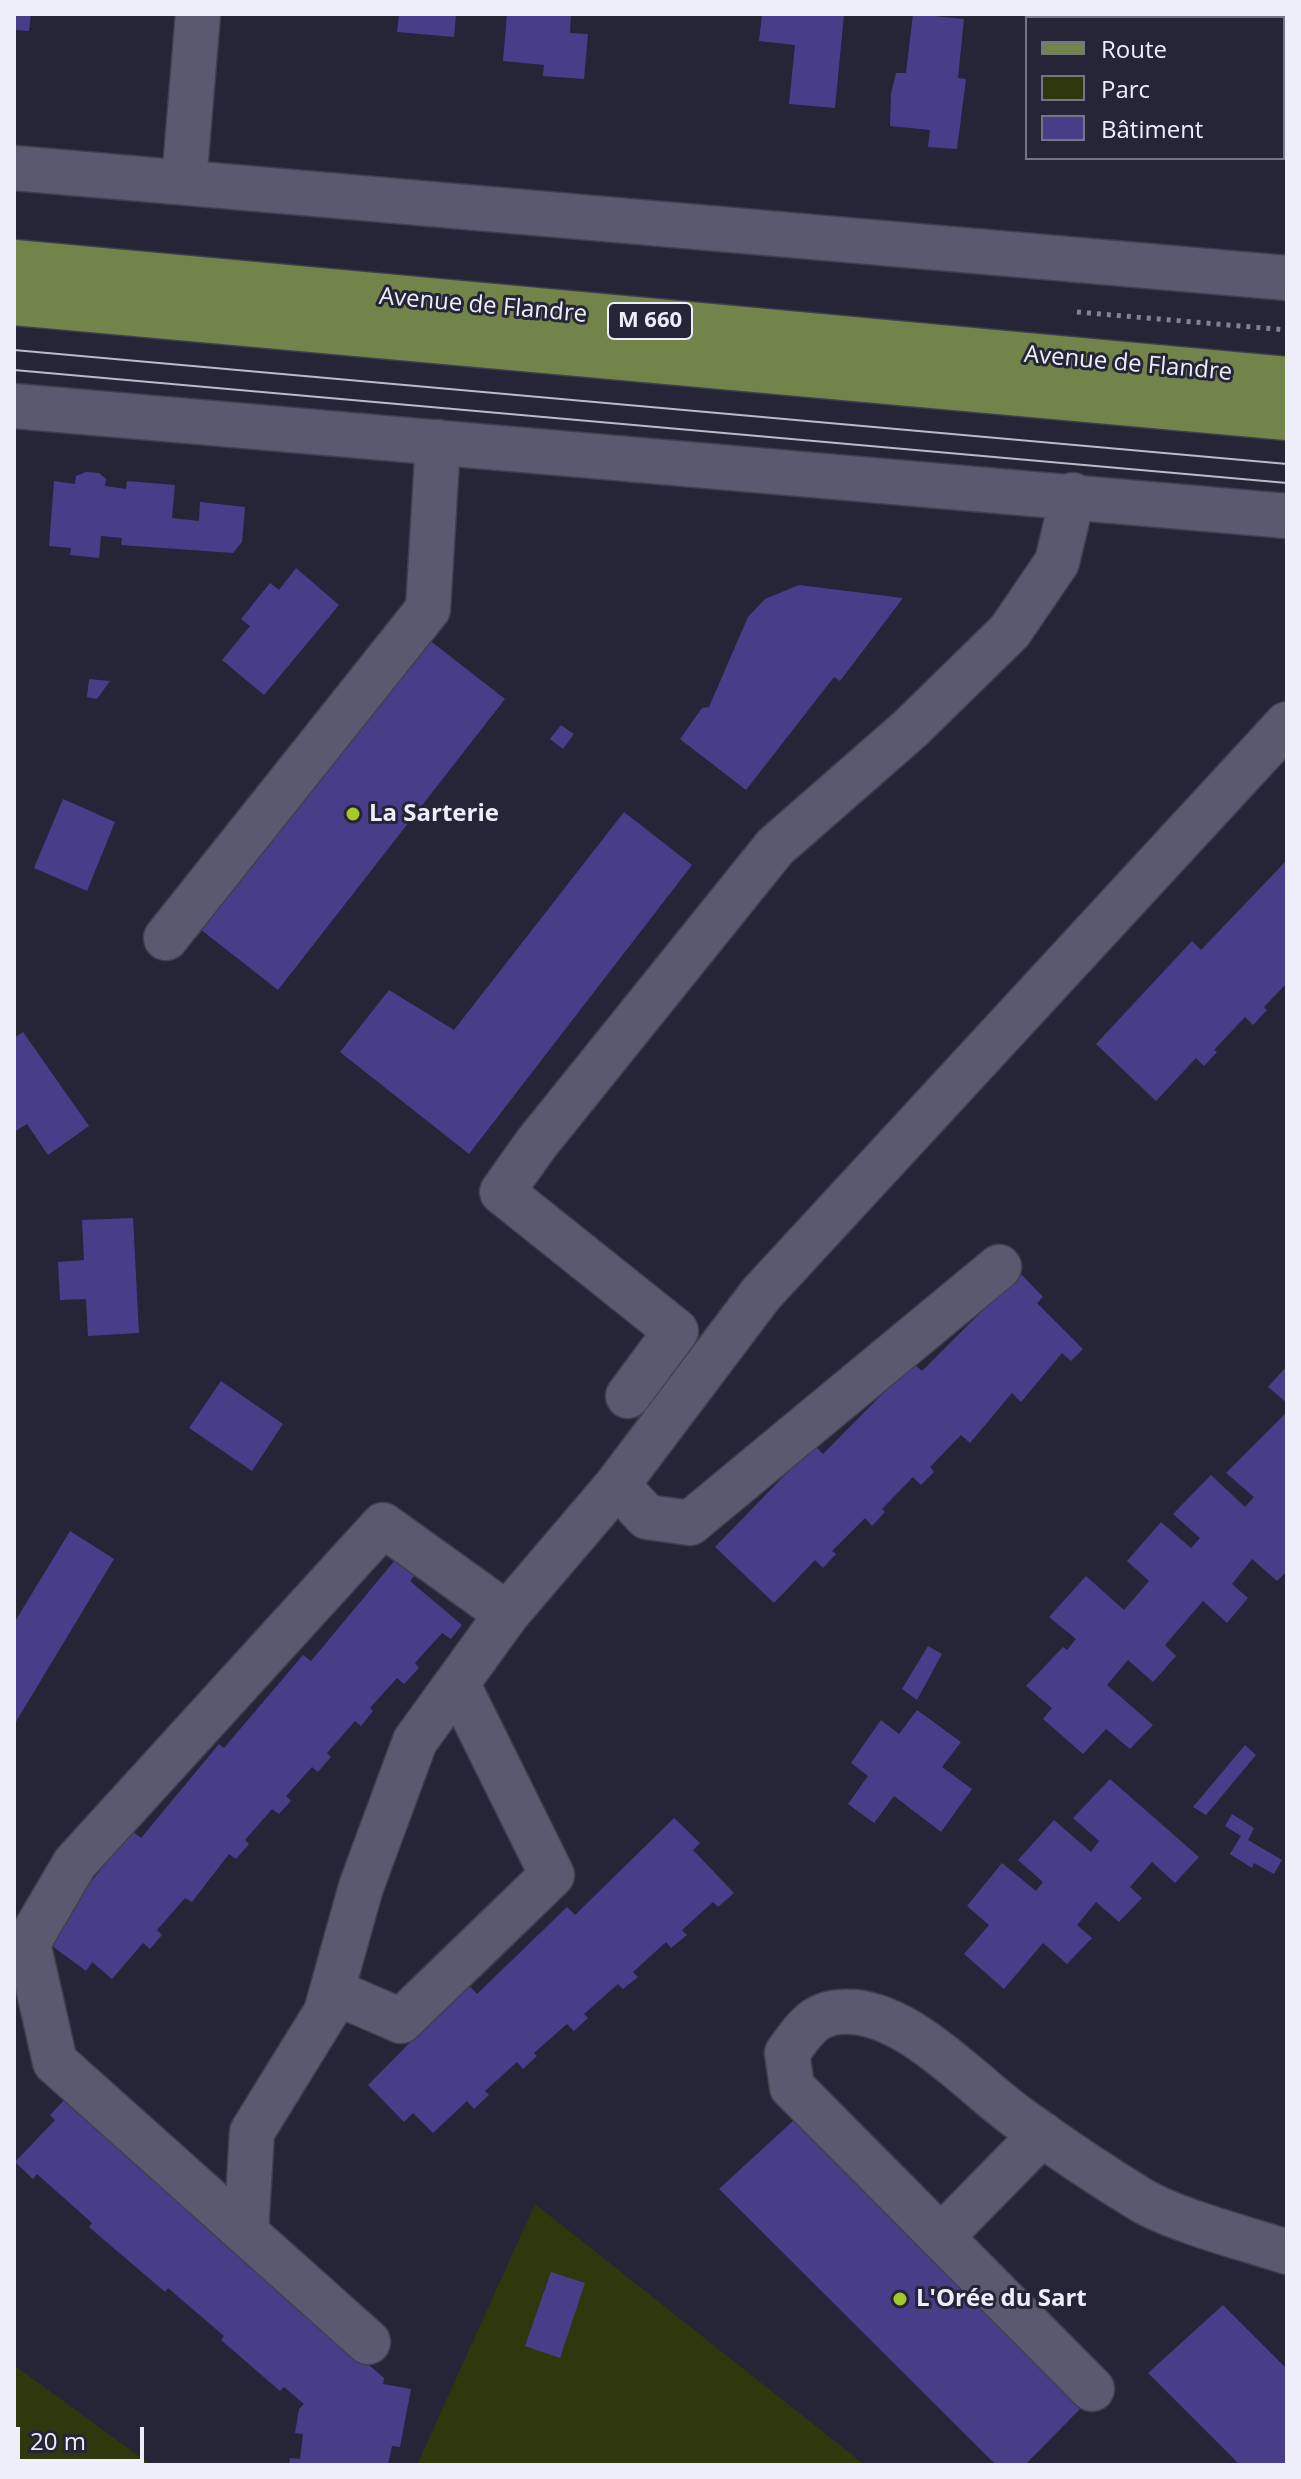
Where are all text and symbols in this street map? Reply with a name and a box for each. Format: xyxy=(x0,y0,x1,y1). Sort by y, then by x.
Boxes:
legend xyxy=(1025,16,1285,160)
text: Route xyxy=(1101,32,1167,65)
text: Parc xyxy=(1101,72,1150,105)
text: Bâtiment xyxy=(1101,112,1203,145)
street label: Avenue de Flandre xyxy=(378,283,588,329)
road number: M 660 xyxy=(608,303,692,339)
street label: Avenue de Flandre xyxy=(1023,341,1233,387)
place label: La Sarterie xyxy=(369,800,499,828)
marker: La Sarterie xyxy=(344,805,362,823)
place label: L'Orée du Sart xyxy=(916,2285,1087,2313)
marker: L'Orée du Sart xyxy=(891,2290,909,2308)
scale bar xyxy=(20,2411,148,2461)
text: 20 m xyxy=(30,2424,86,2457)

